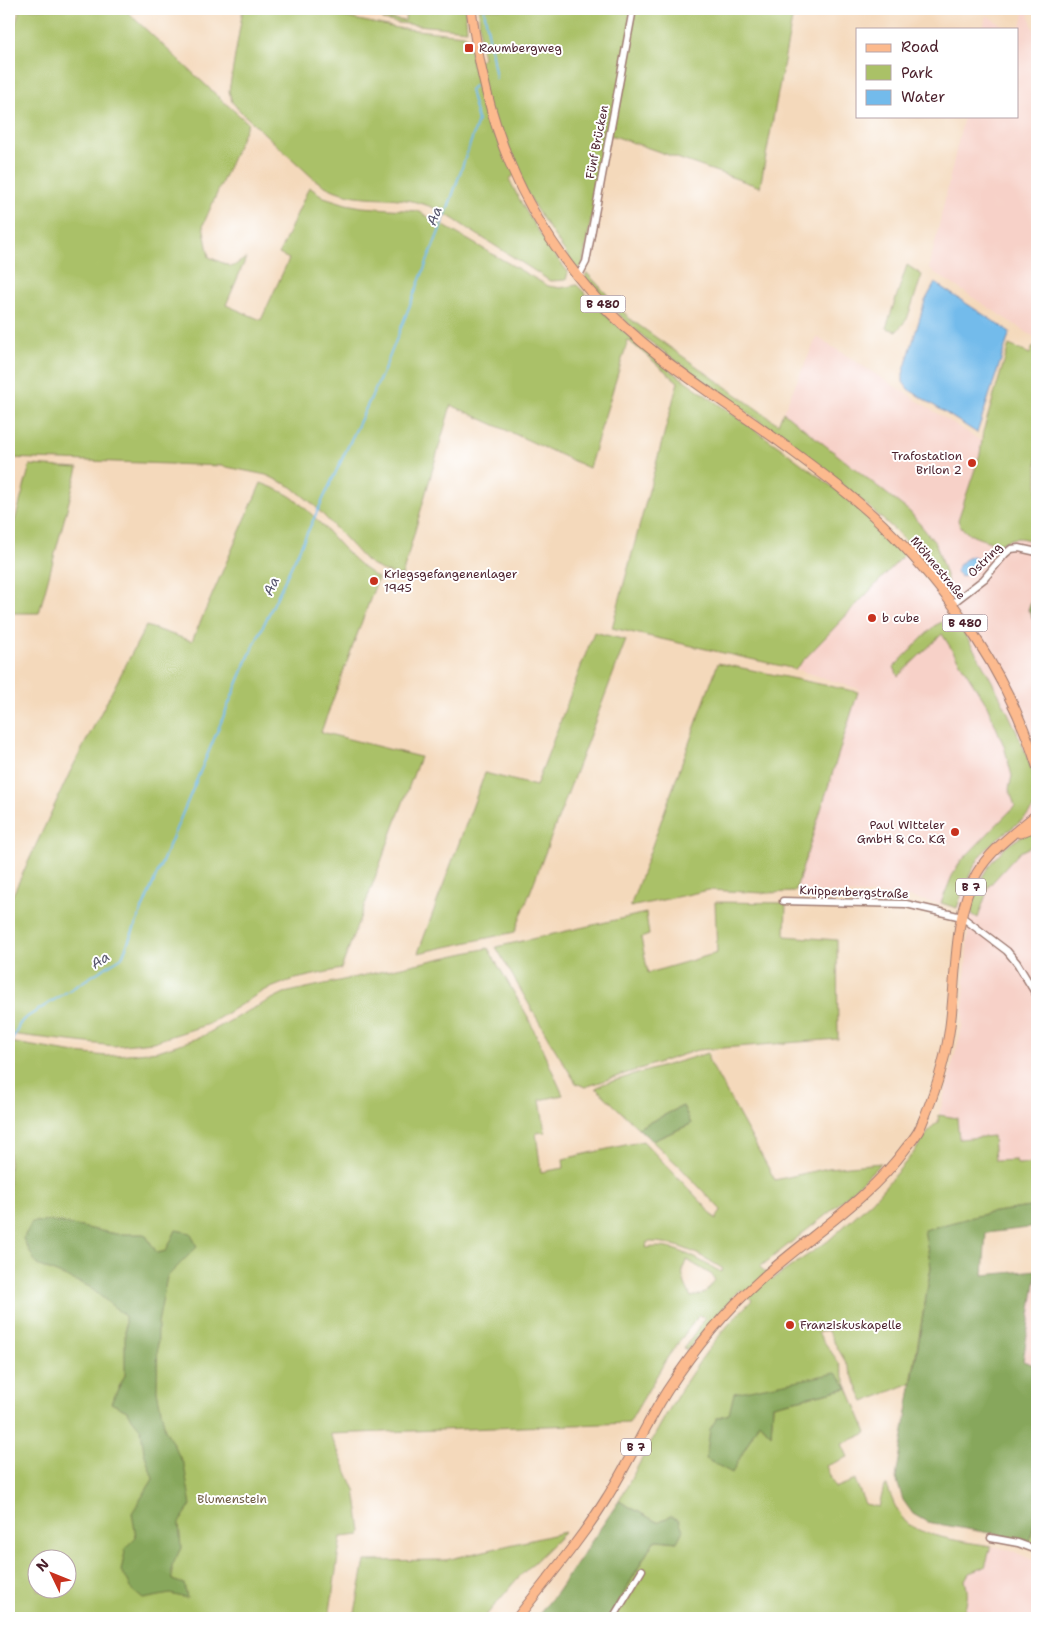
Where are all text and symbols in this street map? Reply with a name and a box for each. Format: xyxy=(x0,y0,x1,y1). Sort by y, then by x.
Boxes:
legend xyxy=(856,28,1018,118)
text: Road xyxy=(901,37,939,57)
place label: Raumbergweg xyxy=(479,40,562,56)
marker: Raumbergweg xyxy=(463,42,475,54)
text: Park xyxy=(901,63,933,83)
text: Water xyxy=(901,87,945,107)
street label: Fünf Brücken xyxy=(582,104,612,180)
water label: Aa xyxy=(422,204,446,228)
road number: B 480 xyxy=(580,296,626,312)
place label: Trafostation Brilon 2 xyxy=(892,448,962,478)
marker: Trafostation Brilon 2 xyxy=(966,457,978,469)
street label: Möhnestraße xyxy=(907,533,969,603)
street label: Ostring xyxy=(964,539,1006,581)
place label: Kriegsgefangenenlager 1945 xyxy=(384,566,518,596)
water label: Aa xyxy=(259,574,283,598)
marker: Kriegsgefangenenlager 1945 xyxy=(368,575,380,587)
place label: b cube xyxy=(882,610,920,626)
marker: b cube xyxy=(866,612,878,624)
road number: B 480 xyxy=(942,614,988,632)
place label: Paul Witteler GmbH & Co. KG xyxy=(857,817,945,847)
marker: Paul Witteler GmbH & Co. KG xyxy=(949,826,961,838)
road number: B 7 xyxy=(956,879,986,896)
street label: Knippenbergstraße xyxy=(799,882,909,902)
water label: Aa xyxy=(87,947,113,973)
place label: Franziskuskapelle xyxy=(800,1317,902,1333)
marker: Franziskuskapelle xyxy=(784,1319,796,1331)
road number: B 7 xyxy=(621,1438,651,1455)
park label: Blumenstein xyxy=(197,1491,267,1507)
north arrow xyxy=(28,1550,78,1600)
text: N xyxy=(32,1555,53,1575)

